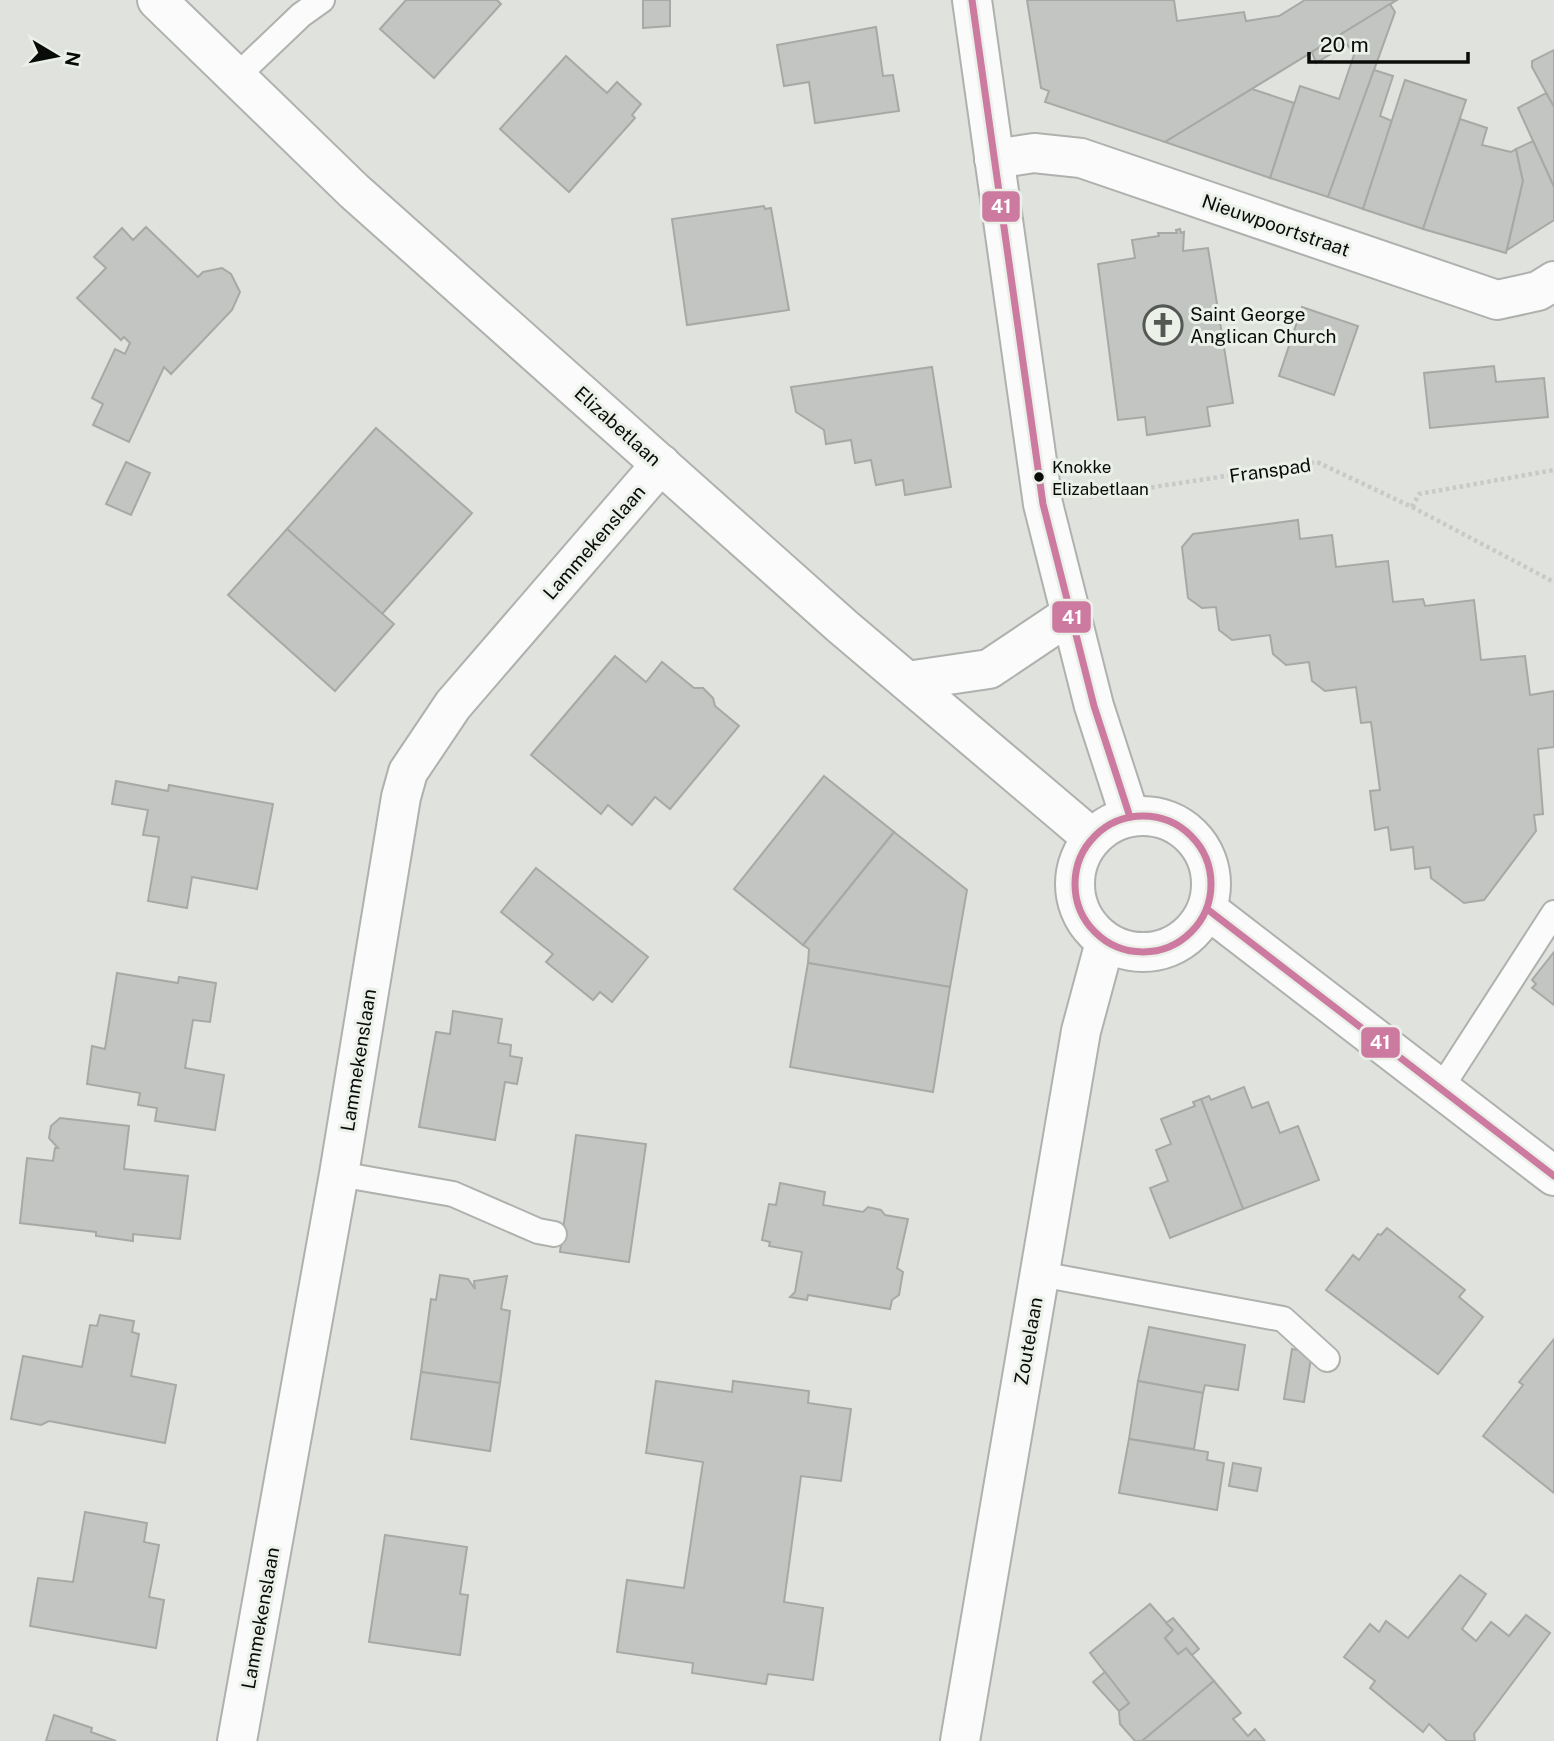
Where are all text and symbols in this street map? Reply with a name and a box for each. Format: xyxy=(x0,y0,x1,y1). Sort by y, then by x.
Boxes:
north arrow xyxy=(21,21,91,91)
scale bar xyxy=(1309,21,1468,65)
text: 20 m xyxy=(1320,32,1369,57)
text: N xyxy=(61,50,85,68)
street label: Nieuwpoortstraat xyxy=(1199,189,1353,261)
line badge: 41 xyxy=(981,190,1021,223)
text: 41 xyxy=(991,195,1011,217)
place label: Saint George Anglican Church xyxy=(1190,303,1337,347)
church icon: Saint George Anglican Church xyxy=(1142,304,1184,346)
street label: Elizabetlaan xyxy=(570,382,666,470)
street label: Franspad xyxy=(1228,453,1312,487)
place label: Knokke Elizabetlaan xyxy=(1052,457,1149,499)
marker: Knokke Elizabetlaan xyxy=(1032,470,1046,484)
street label: Lammekenslaan xyxy=(538,480,650,604)
line badge: 41 xyxy=(1051,600,1092,634)
text: 41 xyxy=(1062,606,1082,628)
street label: Lammekenslaan xyxy=(336,987,380,1133)
line badge: 41 xyxy=(1360,1026,1401,1059)
text: 41 xyxy=(1370,1031,1390,1053)
street label: Zoutelaan xyxy=(1009,1295,1047,1387)
street label: Lammekenslaan xyxy=(237,1545,283,1691)

